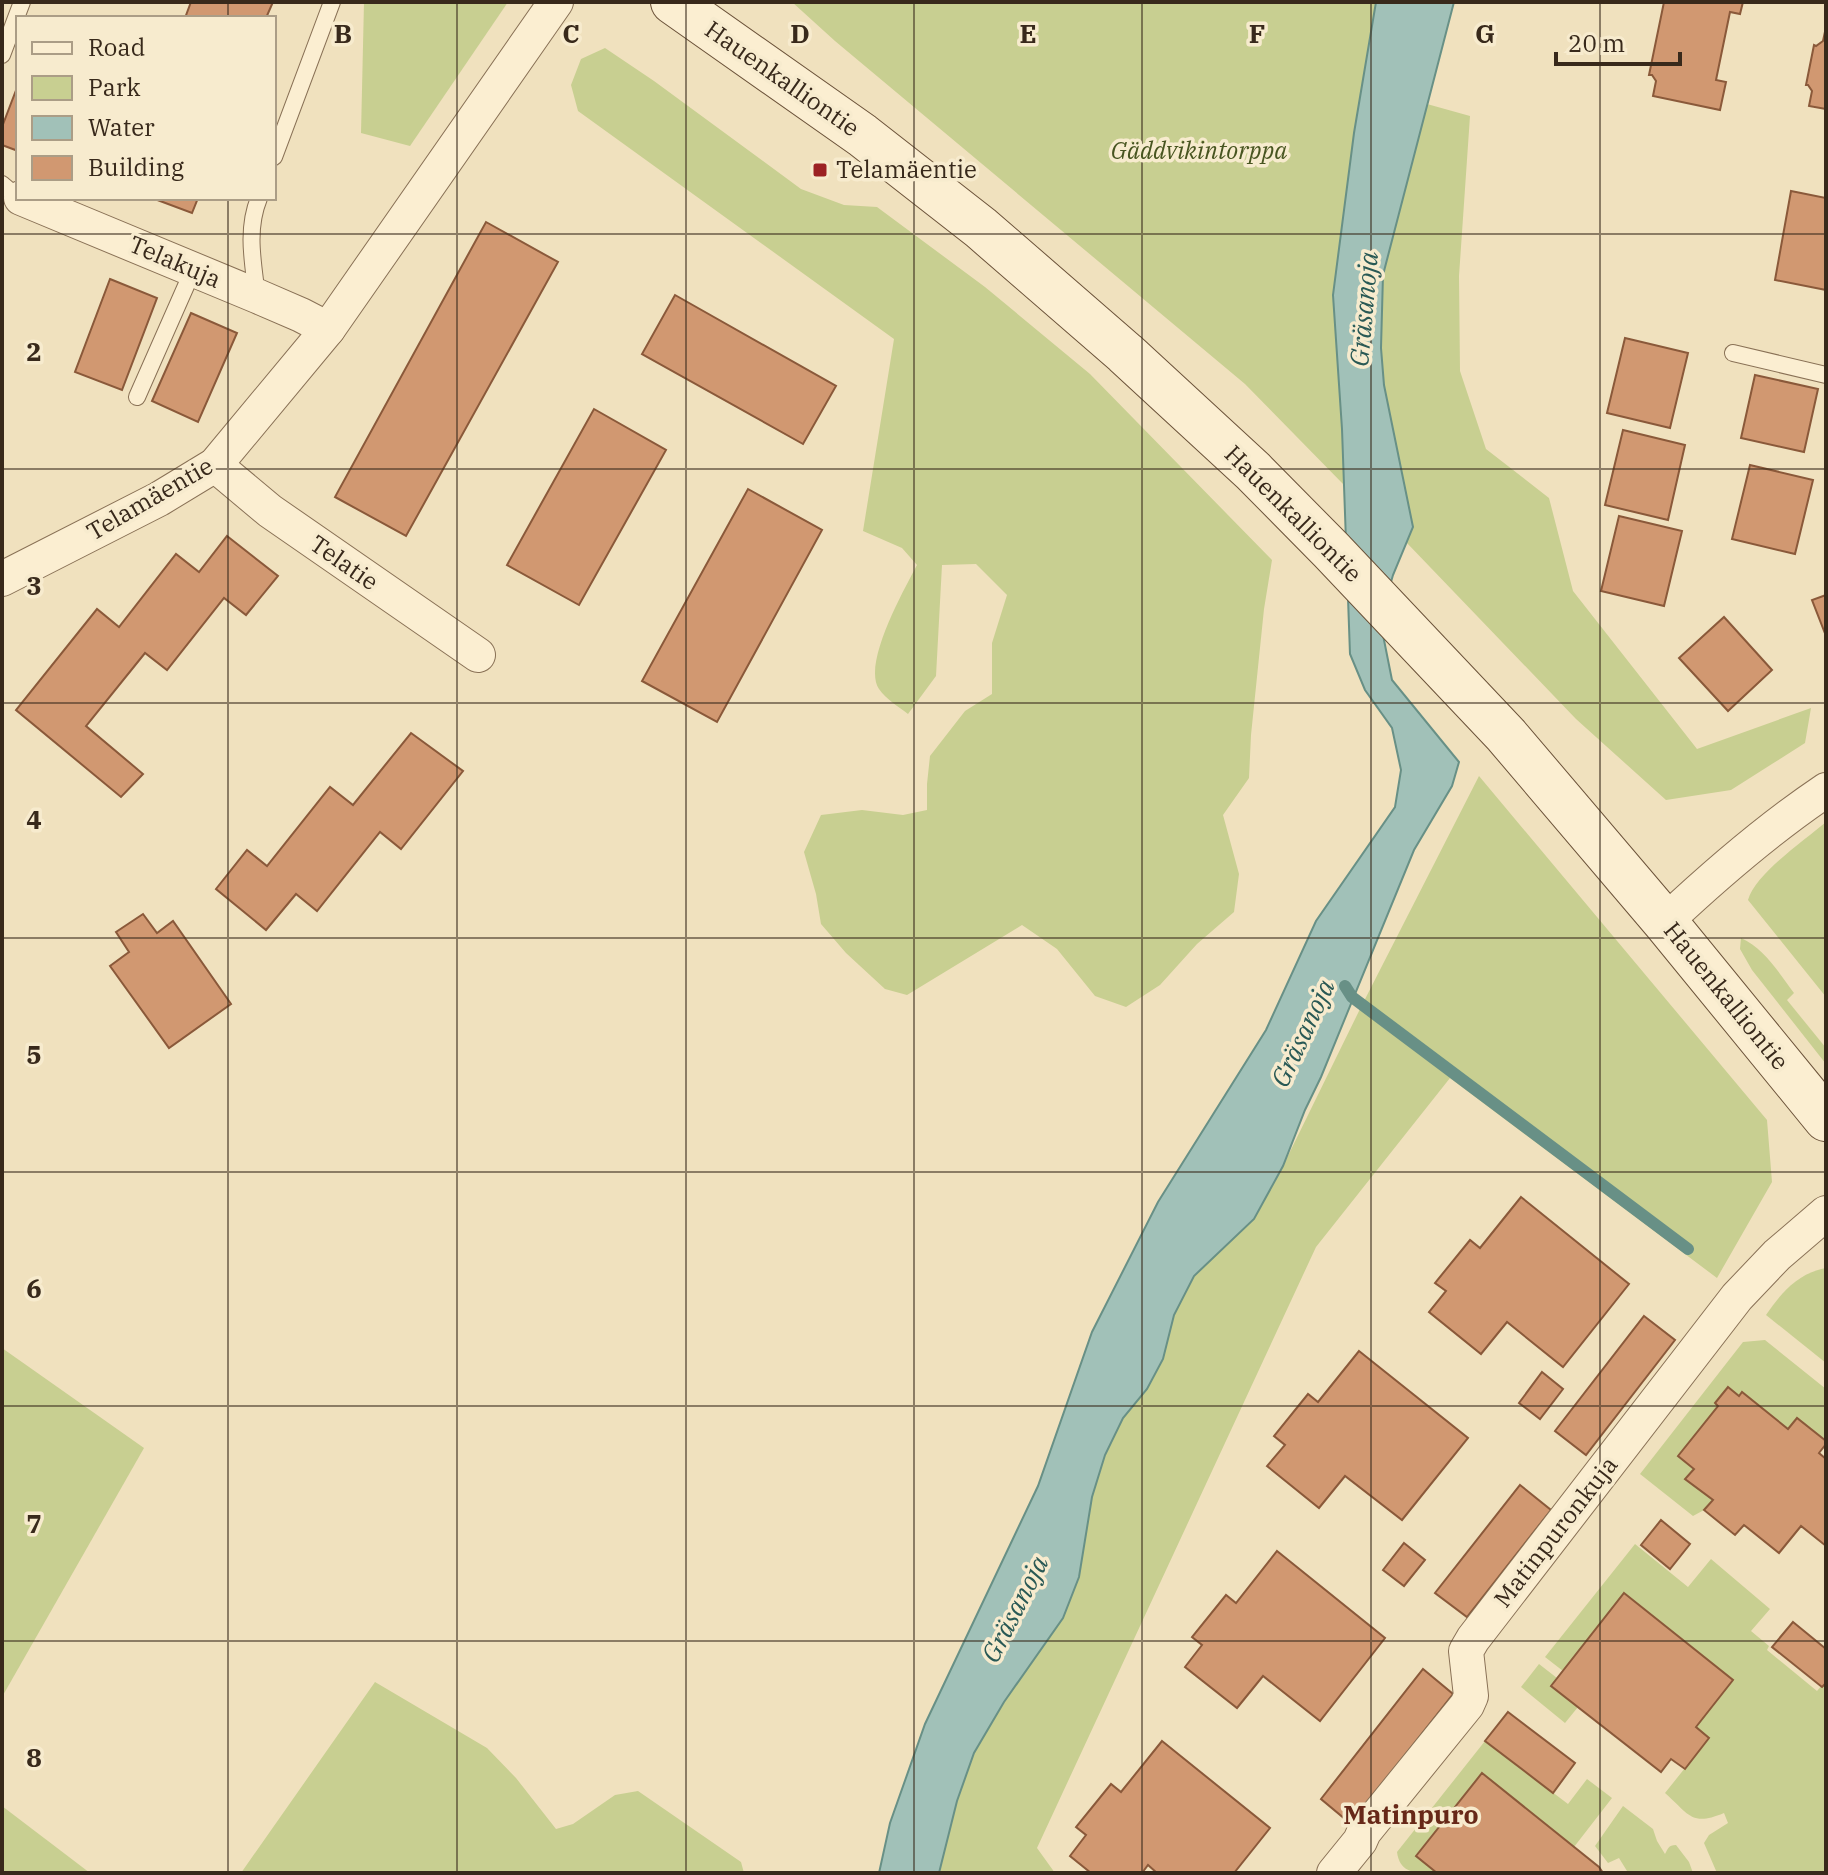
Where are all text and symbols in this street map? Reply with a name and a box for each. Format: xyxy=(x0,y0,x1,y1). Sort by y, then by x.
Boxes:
street label: Hauenkalliontie xyxy=(699,13,866,143)
legend xyxy=(16,16,276,200)
text: B xyxy=(334,16,352,50)
text: C xyxy=(562,16,580,50)
text: D xyxy=(790,16,810,50)
text: E xyxy=(1019,16,1037,50)
text: F xyxy=(1249,16,1265,50)
text: G xyxy=(1475,16,1495,50)
scale bar xyxy=(1556,16,1680,66)
text: 20 m xyxy=(1568,27,1625,59)
text: Road xyxy=(88,31,145,63)
text: Park xyxy=(88,71,140,103)
text: Water xyxy=(88,111,155,143)
park label: Gäddvikintorppa xyxy=(1111,134,1287,166)
text: Building xyxy=(88,151,184,183)
place label: Telamäentie xyxy=(836,153,977,185)
marker: Telamäentie xyxy=(811,161,829,179)
street label: Telakuja xyxy=(125,227,226,295)
water label: Gräsanoja xyxy=(1341,250,1385,368)
text: 2 xyxy=(26,334,42,368)
street label: Hauenkalliontie xyxy=(1218,438,1369,589)
street label: Telamäentie xyxy=(81,449,218,547)
street label: Telatie xyxy=(304,527,385,597)
text: 3 xyxy=(26,568,42,602)
text: 4 xyxy=(26,802,42,836)
street label: Hauenkalliontie xyxy=(1657,915,1796,1076)
water label: Gräsanoja xyxy=(1262,973,1342,1092)
text: 5 xyxy=(26,1037,42,1071)
text: 6 xyxy=(26,1271,42,1305)
street label: Matinpuronkuja xyxy=(1486,1449,1624,1613)
text: 7 xyxy=(26,1506,42,1540)
water label: Gräsanoja xyxy=(973,1549,1055,1668)
text: 8 xyxy=(26,1740,42,1774)
district label: Matinpuro xyxy=(1343,1797,1479,1831)

